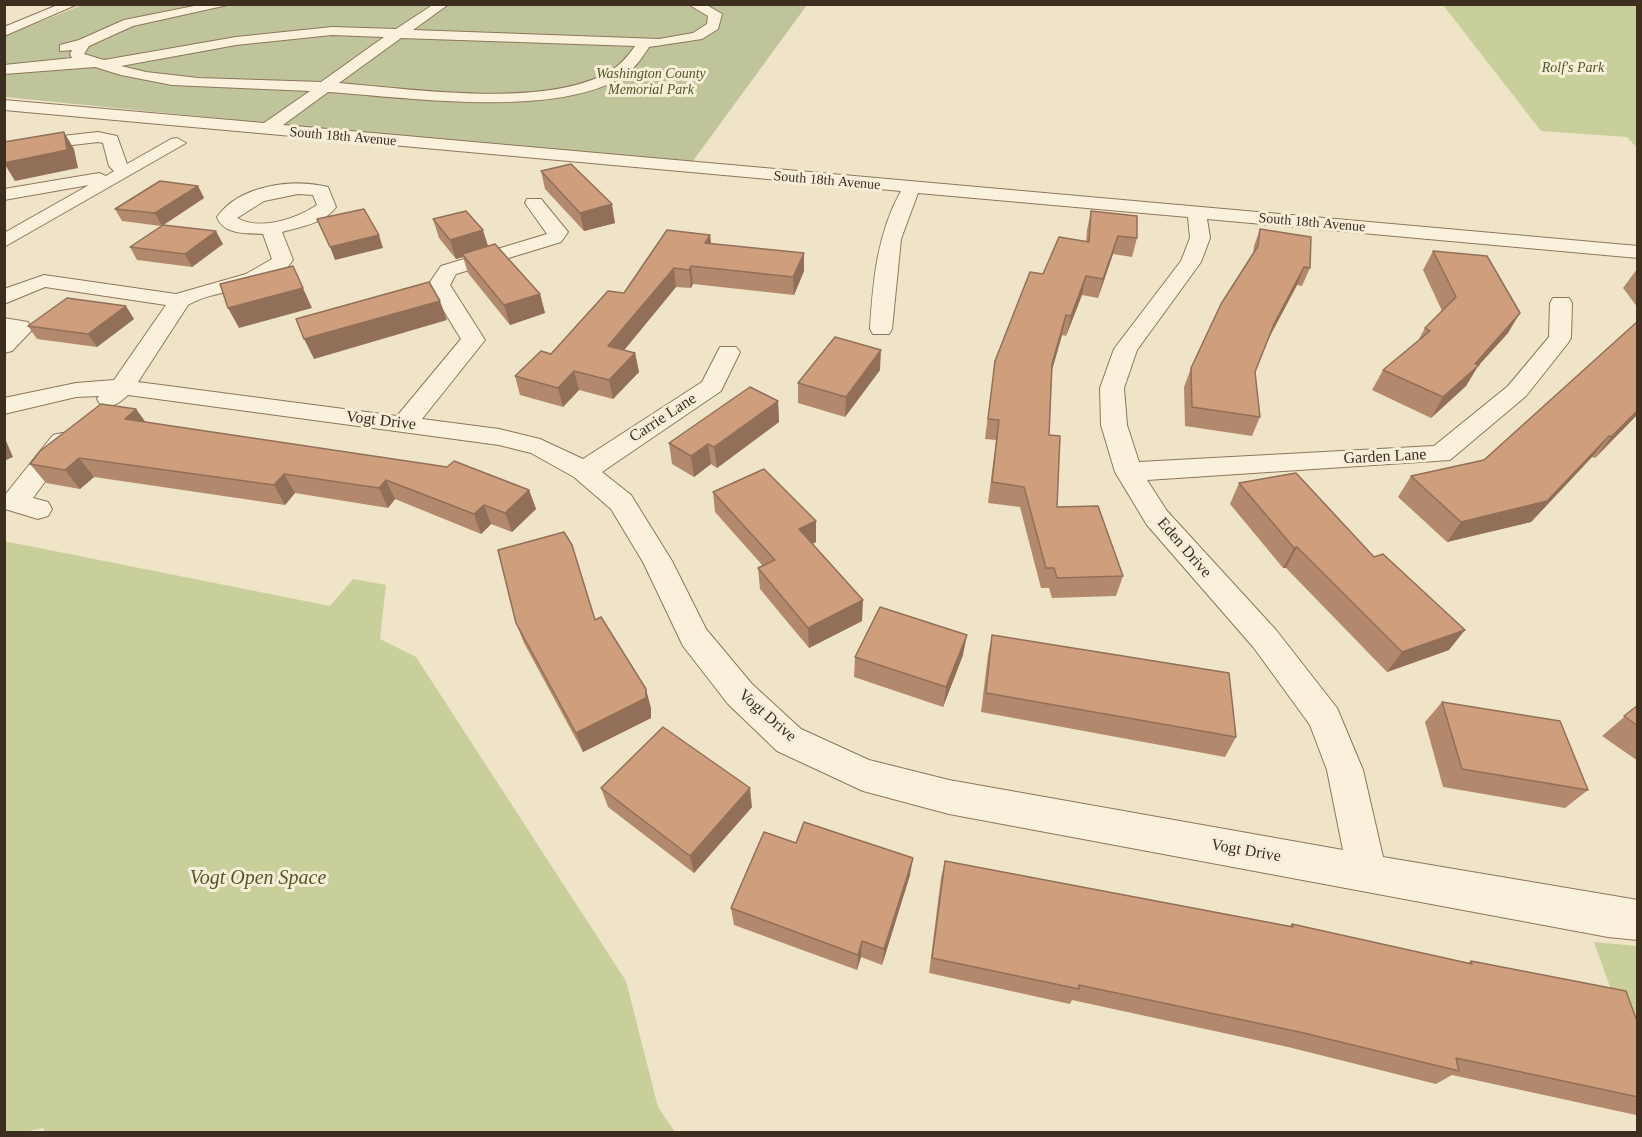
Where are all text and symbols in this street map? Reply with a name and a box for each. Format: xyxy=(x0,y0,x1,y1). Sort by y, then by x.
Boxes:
park label: Rolf's Park xyxy=(1542,60,1604,76)
park label: Washington County Memorial Park xyxy=(596,66,706,98)
street label: South 18th Avenue xyxy=(289,124,397,150)
street label: South 18th Avenue xyxy=(773,168,881,194)
street label: South 18th Avenue xyxy=(1258,210,1366,236)
street label: Carrie Lane xyxy=(626,389,700,447)
street label: Vogt Drive xyxy=(345,407,417,435)
street label: Garden Lane xyxy=(1343,445,1427,469)
street label: Eden Drive xyxy=(1153,514,1215,582)
street label: Vogt Drive xyxy=(734,686,800,746)
street label: Vogt Drive xyxy=(1210,835,1282,867)
park label: Vogt Open Space xyxy=(190,867,326,891)

